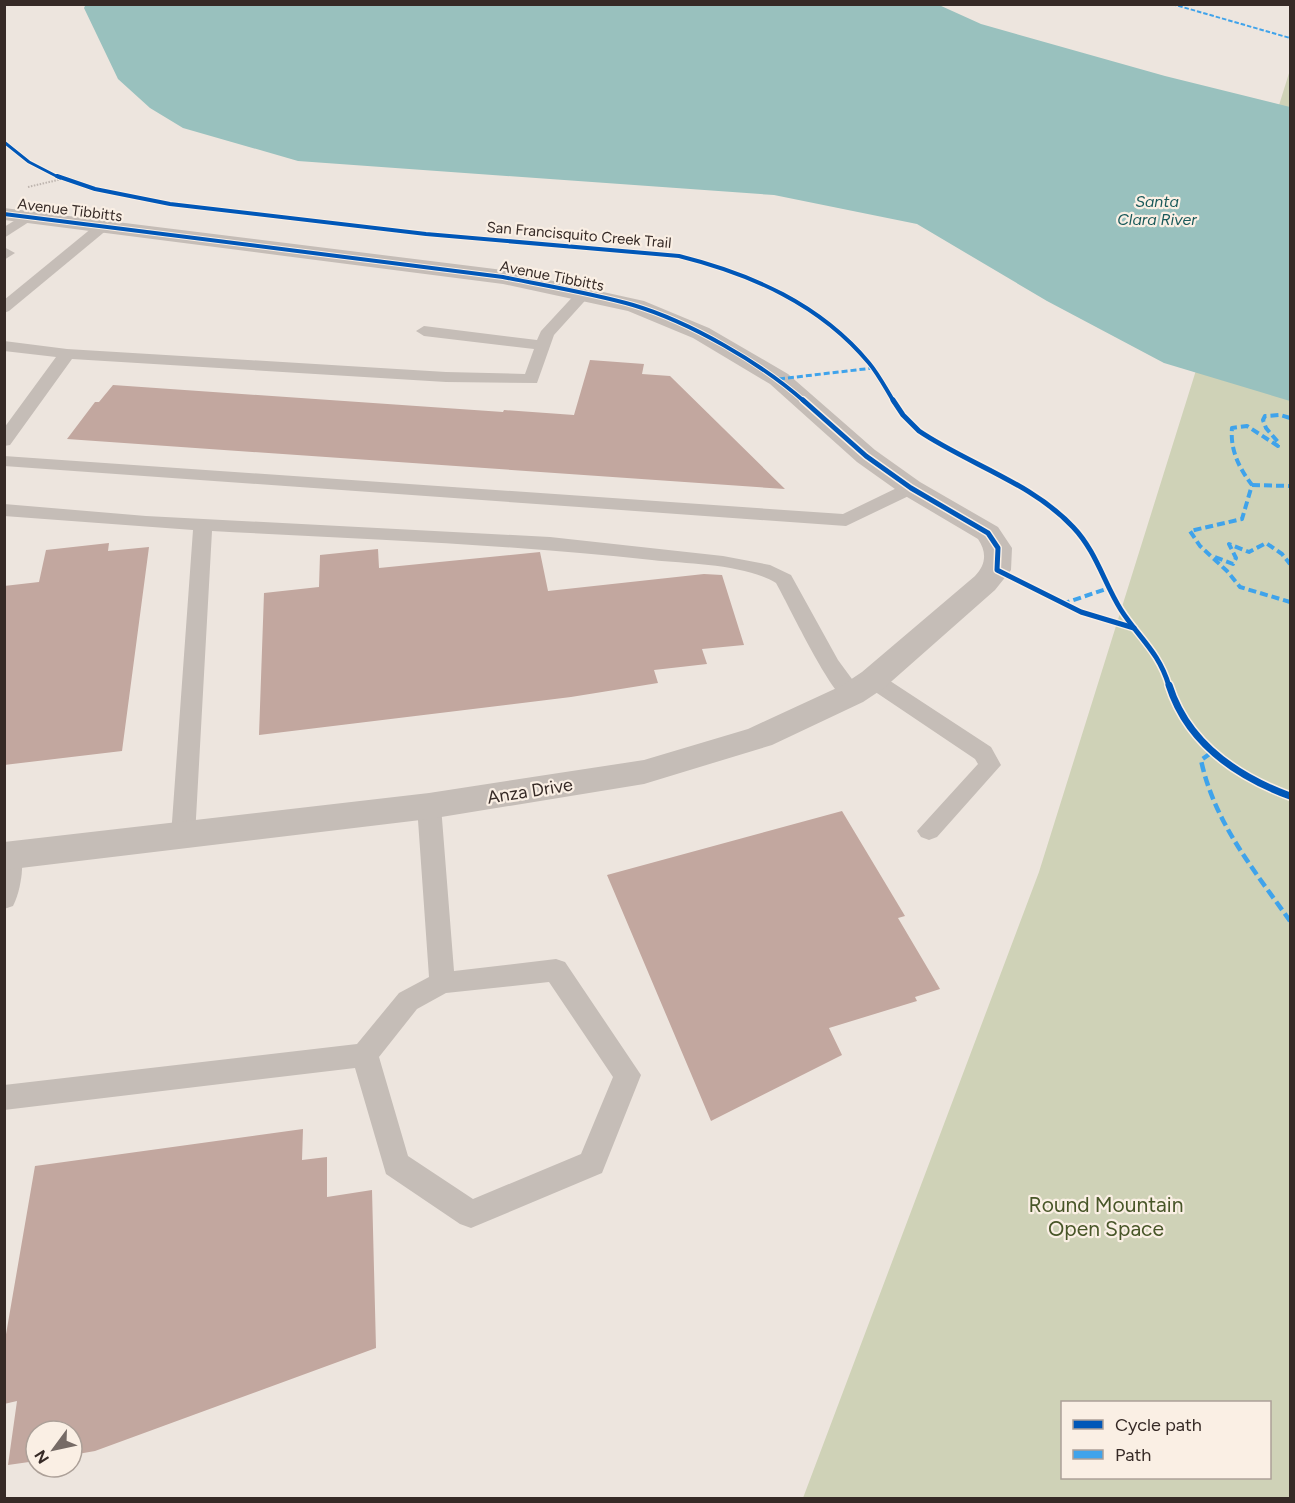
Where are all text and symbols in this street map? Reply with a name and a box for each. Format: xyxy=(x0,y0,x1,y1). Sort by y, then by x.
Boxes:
water label: Santa Clara River xyxy=(1117,192,1197,229)
street label: Avenue Tibbitts xyxy=(16,195,124,225)
street label: San Francisquito Creek Trail xyxy=(486,218,672,252)
street label: Avenue Tibbitts xyxy=(498,257,606,295)
street label: Anza Drive xyxy=(486,773,575,809)
park label: Round Mountain Open Space xyxy=(1029,1192,1183,1241)
legend xyxy=(1061,1401,1271,1479)
text: Cycle path xyxy=(1115,1414,1202,1436)
north arrow xyxy=(24,1419,84,1479)
text: Path xyxy=(1115,1444,1151,1466)
text: N xyxy=(31,1447,53,1467)

